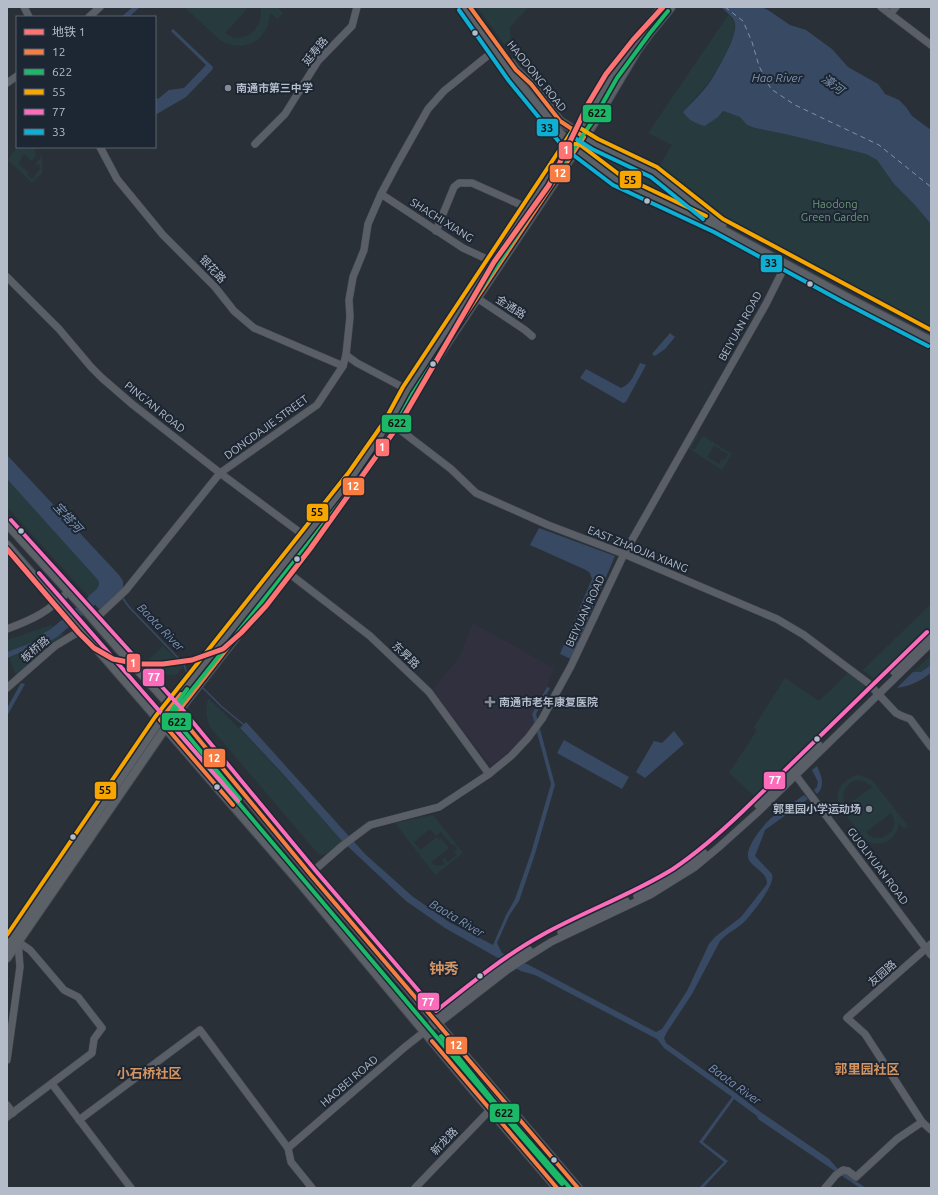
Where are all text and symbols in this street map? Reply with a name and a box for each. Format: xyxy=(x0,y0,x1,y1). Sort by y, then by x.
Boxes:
legend xyxy=(16,16,156,148)
text: 地铁 1 xyxy=(52,25,86,38)
unlabelled marker xyxy=(470,28,480,38)
street label: 延寿路 xyxy=(300,34,330,68)
street label: HAODONG ROAD xyxy=(505,38,569,114)
text: 12 xyxy=(52,45,66,58)
text: 622 xyxy=(52,65,72,78)
water label: Hao River xyxy=(752,71,803,84)
water label: 濠河 xyxy=(819,72,848,97)
place label: 南通市第三中学 xyxy=(236,82,313,94)
marker: 南通市第三中学 xyxy=(223,83,233,93)
text: 55 xyxy=(52,85,66,98)
line badge: 622 xyxy=(582,104,612,123)
text: 77 xyxy=(52,105,66,118)
text: 622 xyxy=(588,107,606,119)
line badge: 33 xyxy=(536,118,559,137)
text: 33 xyxy=(541,122,553,134)
text: 33 xyxy=(52,125,66,138)
line badge: 1 xyxy=(558,141,573,160)
text: 1 xyxy=(563,144,569,156)
line badge: 12 xyxy=(549,164,571,183)
text: 12 xyxy=(554,167,566,179)
line badge: 55 xyxy=(619,170,642,189)
text: 55 xyxy=(624,174,636,186)
street label: SHACHI XIANG xyxy=(408,196,476,244)
unlabelled marker xyxy=(642,196,652,206)
park label: Haodong Green Garden xyxy=(801,198,869,223)
street label: 银花路 xyxy=(197,253,229,285)
line badge: 33 xyxy=(760,254,783,273)
text: 33 xyxy=(765,257,777,269)
unlabelled marker xyxy=(805,279,815,289)
street label: BEIYUAN ROAD xyxy=(716,289,764,363)
street label: 金通路 xyxy=(494,293,528,321)
unlabelled marker xyxy=(428,359,438,369)
street label: PING'AN ROAD xyxy=(122,379,188,435)
street label: DONGDAJIE STREET xyxy=(222,393,310,461)
line badge: 622 xyxy=(381,414,412,433)
text: 622 xyxy=(388,417,406,429)
line badge: 1 xyxy=(375,438,390,457)
text: 1 xyxy=(379,441,385,453)
line badge: 12 xyxy=(342,477,365,496)
text: 12 xyxy=(347,480,359,492)
water label: 宝塔河 xyxy=(51,499,86,536)
line badge: 55 xyxy=(306,503,329,522)
text: 55 xyxy=(311,506,323,518)
street label: EAST ZHAOJIA XIANG xyxy=(586,523,690,575)
unlabelled marker xyxy=(16,526,26,536)
unlabelled marker xyxy=(292,554,302,564)
street label: BEIYUAN ROAD xyxy=(563,573,607,649)
water label: Baota River xyxy=(135,601,187,654)
street label: 板桥路 xyxy=(19,634,51,664)
street label: 东昇路 xyxy=(390,639,422,671)
line badge: 1 xyxy=(126,653,141,673)
text: 1 xyxy=(130,657,136,669)
line badge: 77 xyxy=(142,668,165,687)
text: 77 xyxy=(148,671,160,683)
marker: 南通市老年康复医院 xyxy=(484,696,496,708)
place label: 南通市老年康复医院 xyxy=(499,696,598,708)
line badge: 622 xyxy=(161,712,192,731)
text: 622 xyxy=(168,716,186,728)
unlabelled marker xyxy=(812,734,822,744)
line badge: 12 xyxy=(203,748,226,768)
text: 12 xyxy=(208,752,220,764)
line badge: 77 xyxy=(763,771,786,790)
text: 77 xyxy=(769,774,781,786)
line badge: 55 xyxy=(94,781,117,800)
unlabelled marker xyxy=(212,782,222,792)
text: 55 xyxy=(99,784,111,796)
place label: 郭里园小学运动场 xyxy=(773,803,861,815)
marker: 郭里园小学运动场 xyxy=(864,804,874,814)
street label: GUOLIYUAN ROAD xyxy=(845,825,911,907)
unlabelled marker xyxy=(68,832,78,842)
water label: Baota River xyxy=(428,897,487,939)
street label: 友园路 xyxy=(866,958,898,988)
district label: 钟秀 xyxy=(429,960,459,977)
unlabelled marker xyxy=(475,971,485,981)
line badge: 77 xyxy=(417,992,440,1011)
text: 77 xyxy=(422,996,434,1008)
line badge: 12 xyxy=(445,1036,468,1055)
text: 12 xyxy=(450,1039,462,1051)
street label: HAOBEI ROAD xyxy=(318,1053,380,1109)
water label: Baota River xyxy=(707,1061,764,1107)
district label: 郭里园社区 xyxy=(834,1062,900,1076)
district label: 小石桥社区 xyxy=(116,1066,182,1080)
line badge: 622 xyxy=(489,1103,520,1123)
text: 622 xyxy=(495,1107,513,1119)
street label: 新龙路 xyxy=(428,1125,460,1157)
unlabelled marker xyxy=(549,1155,559,1165)

